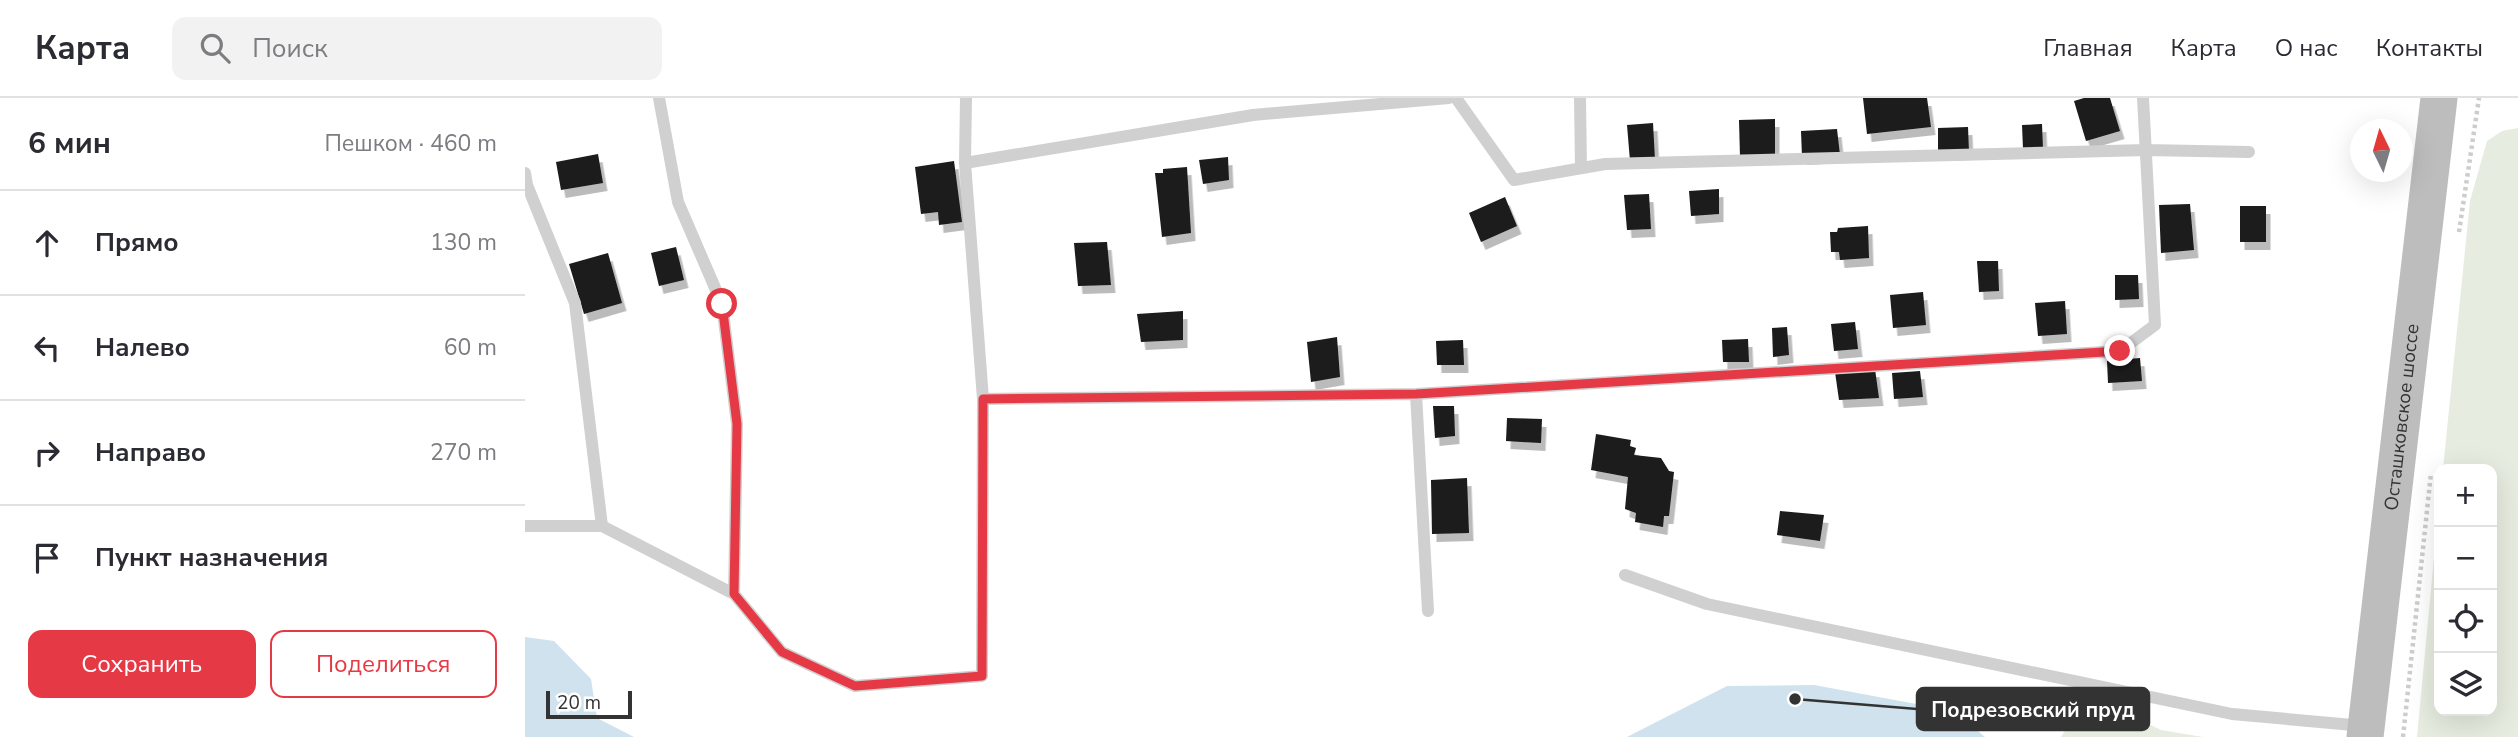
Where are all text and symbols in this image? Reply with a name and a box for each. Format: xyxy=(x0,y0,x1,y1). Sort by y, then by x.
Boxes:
search box xyxy=(172,17,662,80)
text: Карта xyxy=(35,26,130,71)
icon: search xyxy=(196,29,234,67)
text: Поиск xyxy=(252,31,328,66)
text: Главная xyxy=(2043,32,2133,64)
text: Карта xyxy=(2171,32,2237,64)
text: О нас xyxy=(2275,32,2338,64)
text: Контакты xyxy=(2376,32,2483,64)
north arrow xyxy=(2350,119,2413,182)
text: 6 мин xyxy=(28,123,111,164)
text: Пешком · 460 m xyxy=(324,128,497,159)
icon: ahead xyxy=(28,224,66,262)
text: Прямо xyxy=(95,225,179,260)
text: 130 m xyxy=(430,227,497,258)
route start xyxy=(706,288,737,319)
street label: Осташковское шоссе xyxy=(2378,322,2426,512)
icon: left xyxy=(28,329,66,367)
text: Налево xyxy=(95,330,190,365)
text: 60 m xyxy=(444,332,497,363)
route end xyxy=(2104,335,2135,366)
icon: right xyxy=(28,434,66,472)
text: Направо xyxy=(95,435,206,470)
text: 270 m xyxy=(430,437,497,468)
map controls xyxy=(2434,464,2497,716)
button: + xyxy=(2434,464,2497,527)
button: − xyxy=(2434,527,2497,590)
icon: arrive xyxy=(28,539,66,577)
text: Пункт назначения xyxy=(95,540,328,575)
button: locate xyxy=(2434,590,2497,653)
button: Сохранить xyxy=(28,630,256,698)
button: Поделиться xyxy=(270,630,497,698)
button: layers xyxy=(2434,653,2497,716)
scale bar xyxy=(546,688,632,720)
callout: Подрезовский пруд xyxy=(1917,688,2149,730)
text: 20 m xyxy=(557,690,601,716)
text: Подрезовский пруд xyxy=(1931,696,2135,724)

